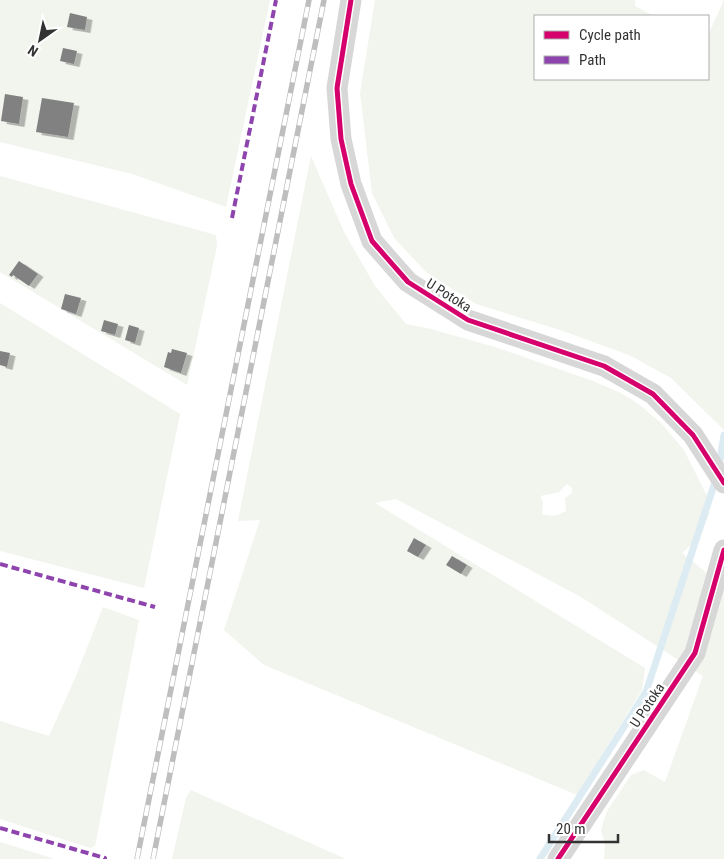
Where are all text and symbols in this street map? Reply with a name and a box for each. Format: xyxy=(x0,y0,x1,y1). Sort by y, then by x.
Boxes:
north arrow xyxy=(15,15,65,65)
legend xyxy=(534,15,709,80)
text: Cycle path xyxy=(579,26,641,44)
text: N xyxy=(25,42,41,60)
text: Path xyxy=(579,51,606,69)
street label: U Potoka xyxy=(424,275,474,315)
street label: U Potoka xyxy=(626,680,668,730)
scale bar xyxy=(549,812,618,844)
text: 20 m xyxy=(556,820,586,838)

